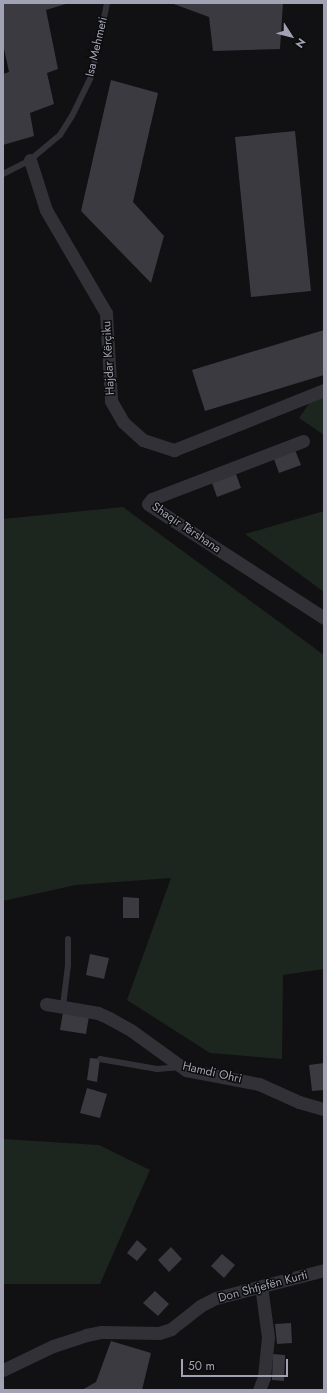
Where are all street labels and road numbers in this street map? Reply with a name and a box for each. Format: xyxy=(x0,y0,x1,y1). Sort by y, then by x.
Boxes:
street label: Isa Mehmeti xyxy=(83,16,111,78)
street label: Hajdar Kërçiku xyxy=(100,320,118,396)
street label: Shaqir Tërshana xyxy=(149,500,223,556)
street label: Hamdi Ohri xyxy=(181,1059,243,1087)
street label: Don Shtjefën Kurti xyxy=(217,1268,309,1306)

